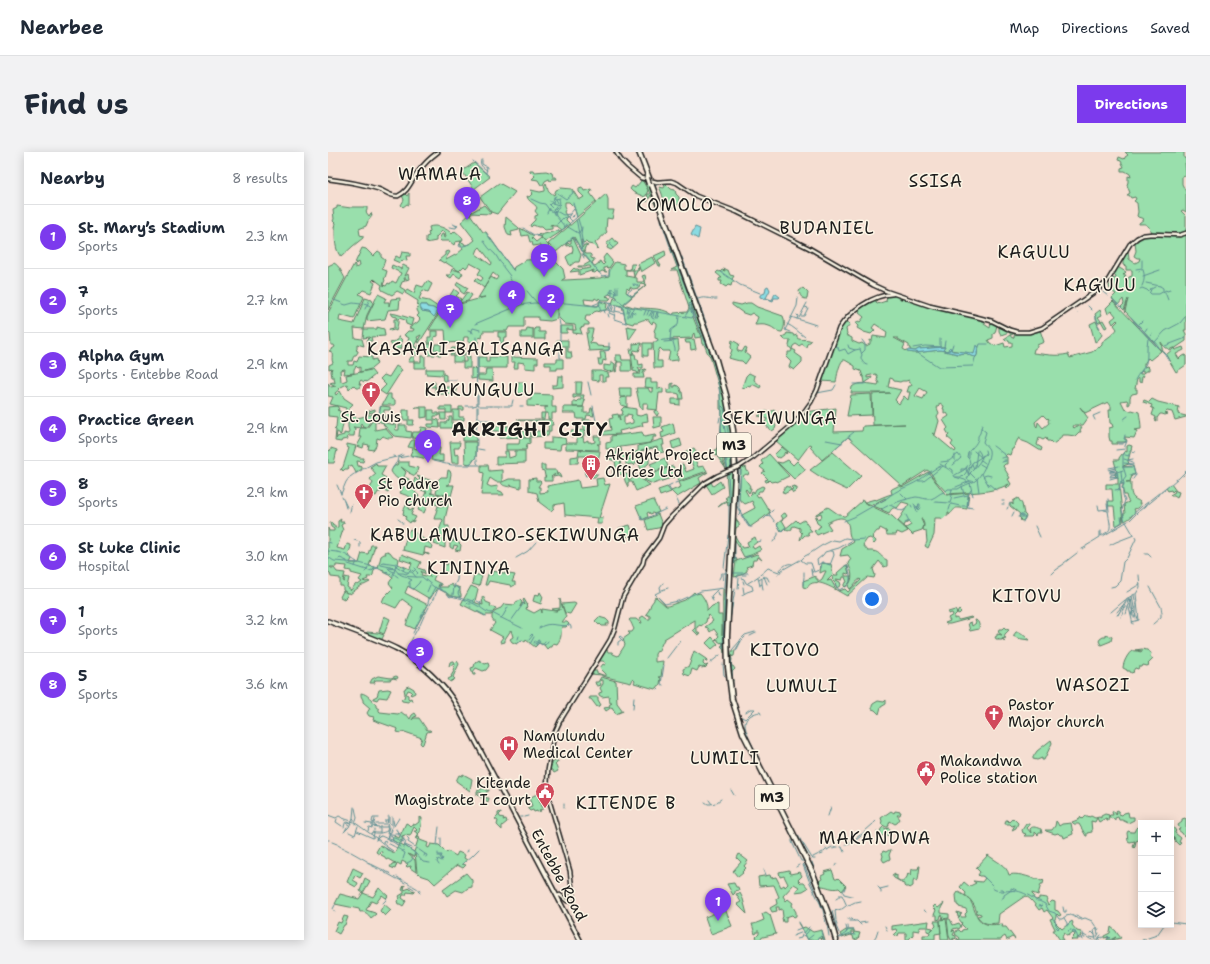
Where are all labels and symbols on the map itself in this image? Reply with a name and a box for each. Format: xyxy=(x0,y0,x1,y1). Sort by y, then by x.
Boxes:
district label: WAMALA xyxy=(398,163,482,185)
district label: SSISA xyxy=(909,170,963,192)
pin: 8 xyxy=(454,187,480,220)
district label: KOMOLO xyxy=(636,194,714,216)
district label: BUDANIEL xyxy=(779,217,875,239)
district label: KAGULU xyxy=(997,241,1071,263)
pin: 5 xyxy=(531,244,557,277)
district label: KAGULU xyxy=(1063,274,1137,296)
pin: 4 xyxy=(499,281,525,314)
pin: 2 xyxy=(538,285,564,318)
pin: 7 xyxy=(437,295,463,328)
district label: KASAALI-BALISANGA xyxy=(367,338,565,360)
district label: KAKUNGULU xyxy=(425,379,535,401)
church icon: St. Louis xyxy=(360,380,382,408)
place label: St. Louis xyxy=(341,407,401,427)
district label: SEKIWUNGA xyxy=(722,407,838,429)
district label: AKRIGHT CITY xyxy=(452,417,608,442)
pin: 6 xyxy=(415,430,441,463)
road number: M3 xyxy=(717,433,751,457)
place label: Akright Project Offices Ltd xyxy=(605,445,715,482)
building icon: Akright Project Offices Ltd xyxy=(580,453,602,481)
place label: St Padre Pio church xyxy=(378,474,453,511)
church icon: St Padre Pio church xyxy=(353,482,375,510)
district label: KABULAMULIRO-SEKIWUNGA xyxy=(370,524,640,546)
district label: KININYA xyxy=(427,557,511,579)
district label: KITOVU xyxy=(992,585,1062,607)
your location xyxy=(862,589,882,609)
pin: 3 xyxy=(407,638,433,671)
district label: KITOVO xyxy=(750,639,820,661)
district label: WASOZI xyxy=(1056,674,1130,696)
district label: LUMULI xyxy=(766,675,838,697)
place label: Pastor Major church xyxy=(1008,695,1105,732)
church icon: Pastor Major church xyxy=(983,703,1005,731)
place label: Namulundu Medical Center xyxy=(523,726,633,763)
hospital icon: Namulundu Medical Center xyxy=(498,734,520,762)
district label: LUMILI xyxy=(690,747,760,769)
place label: Makandwa Police station xyxy=(940,751,1038,788)
public building icon: Makandwa Police station xyxy=(915,759,937,787)
place label: Kitende Magistrate I court xyxy=(395,773,531,810)
public building icon: Kitende Magistrate I court xyxy=(534,781,556,809)
road number: M3 xyxy=(755,785,789,809)
district label: KITENDE B xyxy=(576,792,676,814)
street label: Entebbe Road xyxy=(526,826,592,925)
district label: MAKANDWA xyxy=(819,827,931,849)
pin: 1 xyxy=(705,888,731,921)

